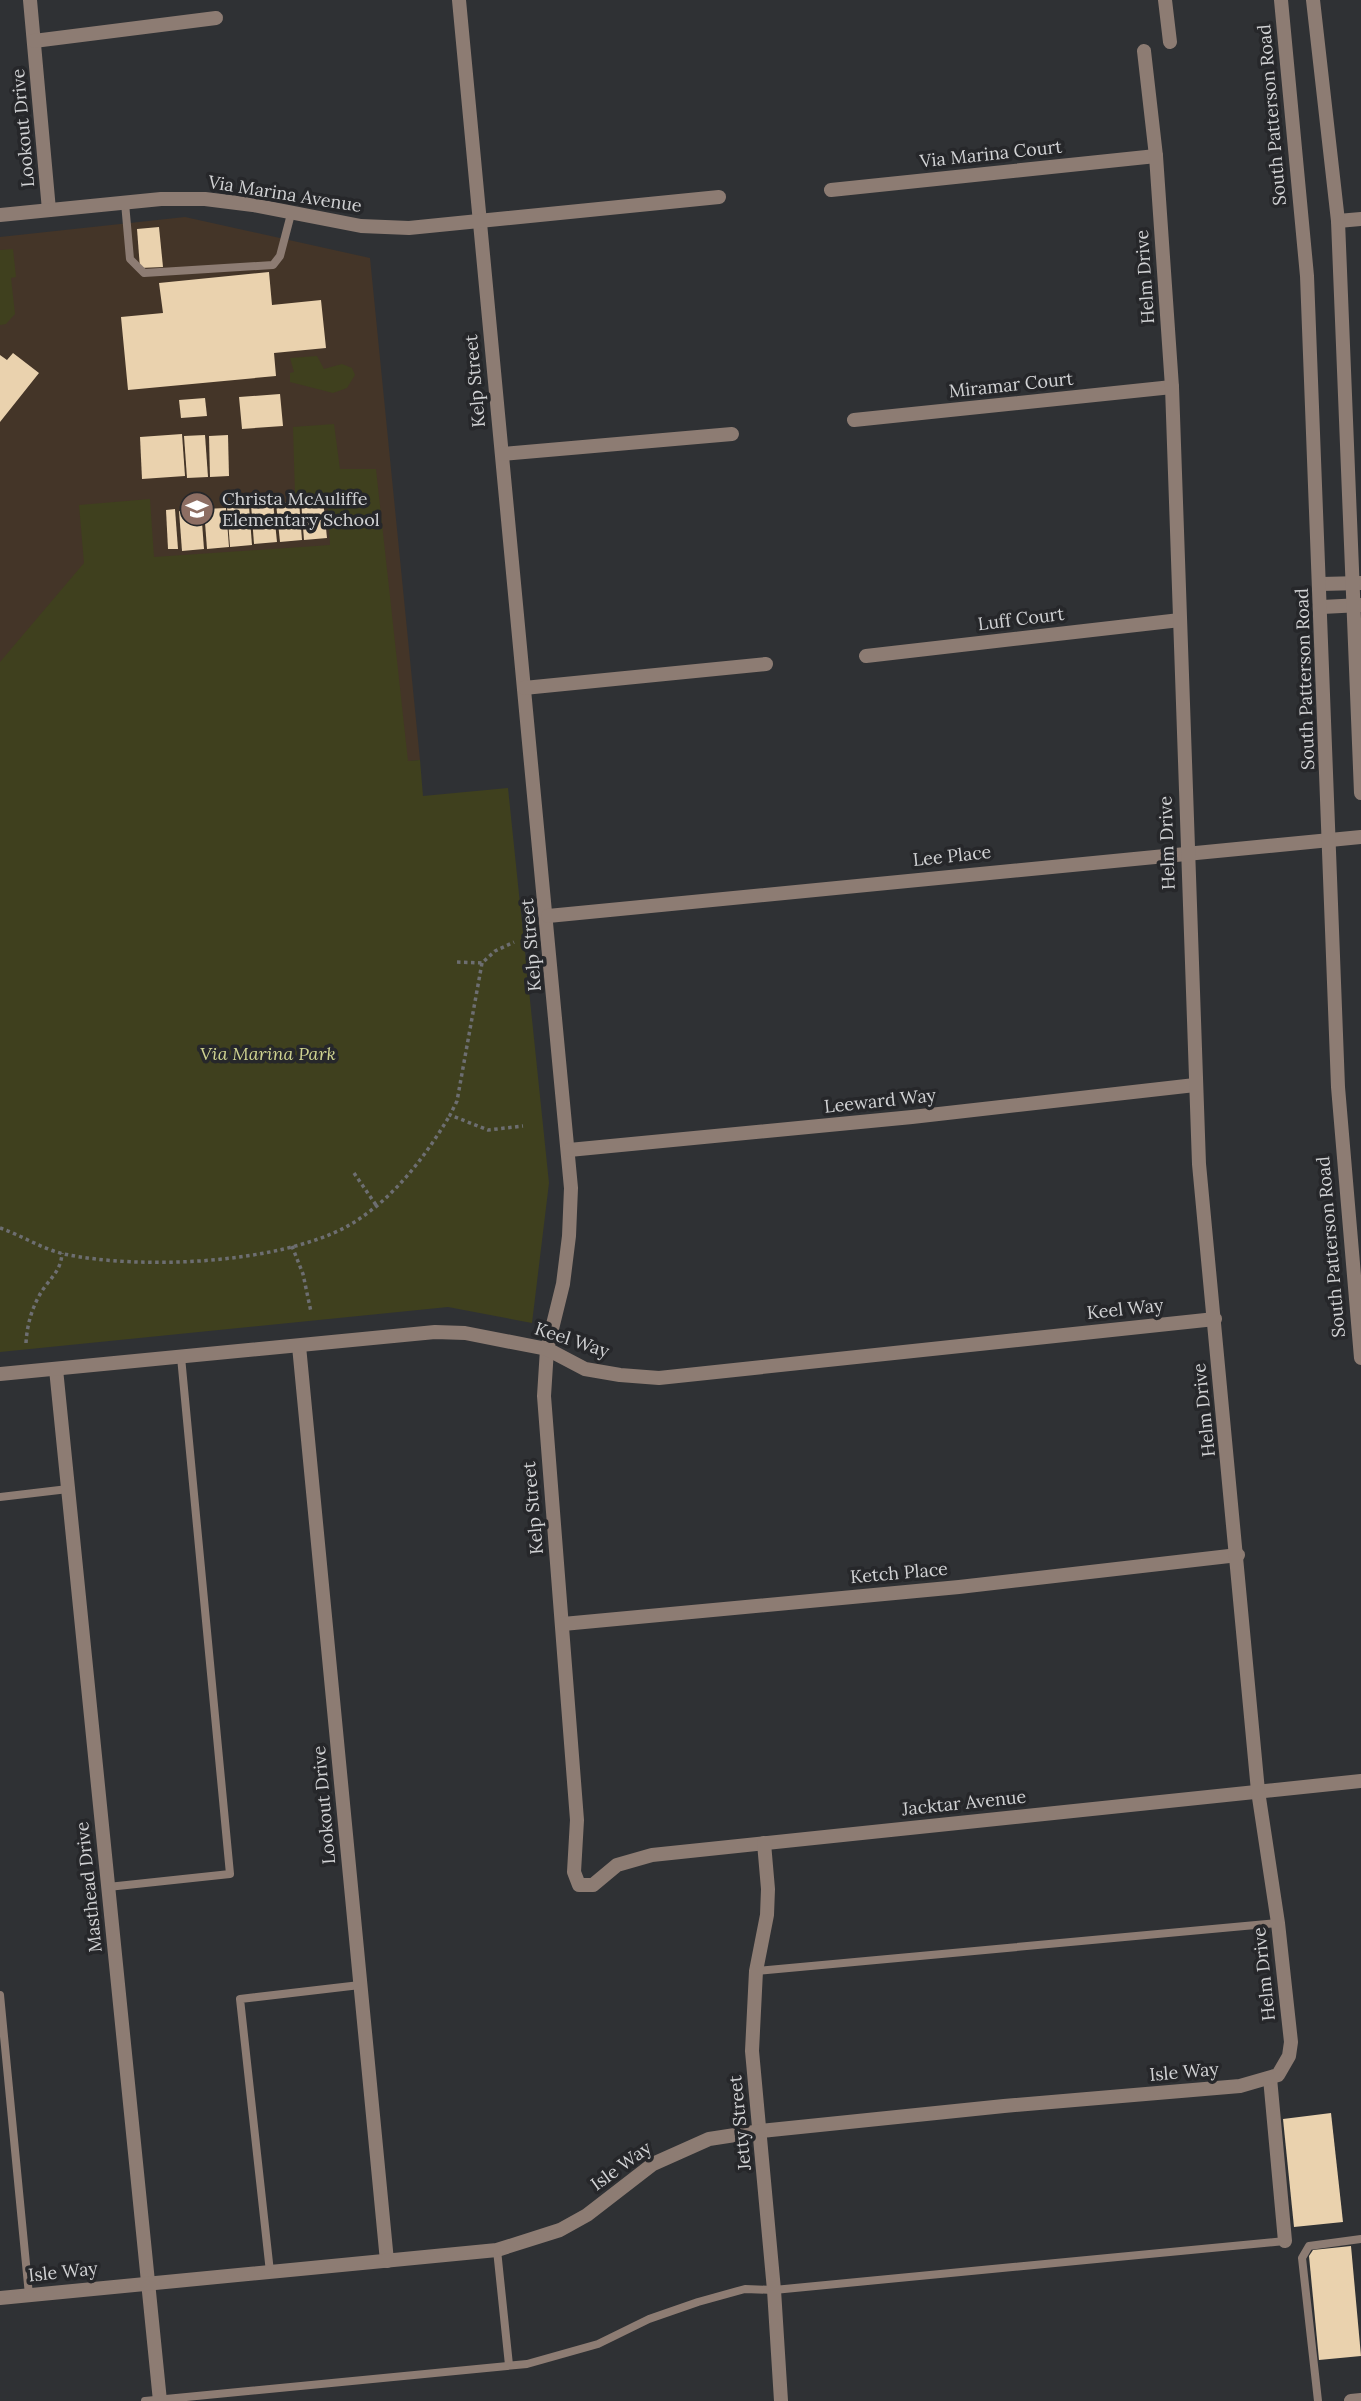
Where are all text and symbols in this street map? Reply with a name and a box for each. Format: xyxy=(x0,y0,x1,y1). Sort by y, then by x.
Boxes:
street label: South Patterson Road xyxy=(1252,23,1291,207)
street label: Lookout Drive xyxy=(6,68,39,188)
street label: Via Marina Court xyxy=(918,135,1063,173)
street label: Via Marina Avenue xyxy=(206,170,364,217)
street label: Helm Drive xyxy=(1130,229,1159,325)
street label: Kelp Street xyxy=(459,334,490,428)
street label: Miramar Court xyxy=(947,367,1074,402)
place label: Christa McAuliffe Elementary School xyxy=(222,487,380,531)
school or university icon: Christa McAuliffe Elementary School xyxy=(178,490,216,528)
street label: South Patterson Road xyxy=(1290,588,1319,770)
street label: Luff Court xyxy=(976,602,1066,635)
street label: Helm Drive xyxy=(1153,795,1180,890)
street label: Lee Place xyxy=(912,840,993,871)
street label: Kelp Street xyxy=(515,898,546,992)
park label: Via Marina Park xyxy=(200,1042,336,1065)
street label: Leeward Way xyxy=(823,1083,937,1118)
street label: South Patterson Road xyxy=(1311,1155,1350,1339)
street label: Keel Way xyxy=(1086,1293,1165,1324)
street label: Keel Way xyxy=(532,1317,613,1362)
street label: Helm Drive xyxy=(1187,1362,1220,1458)
street label: Kelp Street xyxy=(517,1461,548,1555)
street label: Ketch Place xyxy=(849,1557,949,1588)
street label: Lookout Drive xyxy=(307,1745,340,1865)
street label: Jacktar Avenue xyxy=(900,1785,1027,1821)
street label: Masthead Drive xyxy=(70,1820,107,1954)
street label: Helm Drive xyxy=(1247,1926,1280,2022)
street label: Isle Way xyxy=(1148,2057,1220,2086)
street label: Jetty Street xyxy=(723,2074,756,2173)
street label: Isle Way xyxy=(586,2136,656,2195)
street label: Isle Way xyxy=(27,2256,99,2287)

